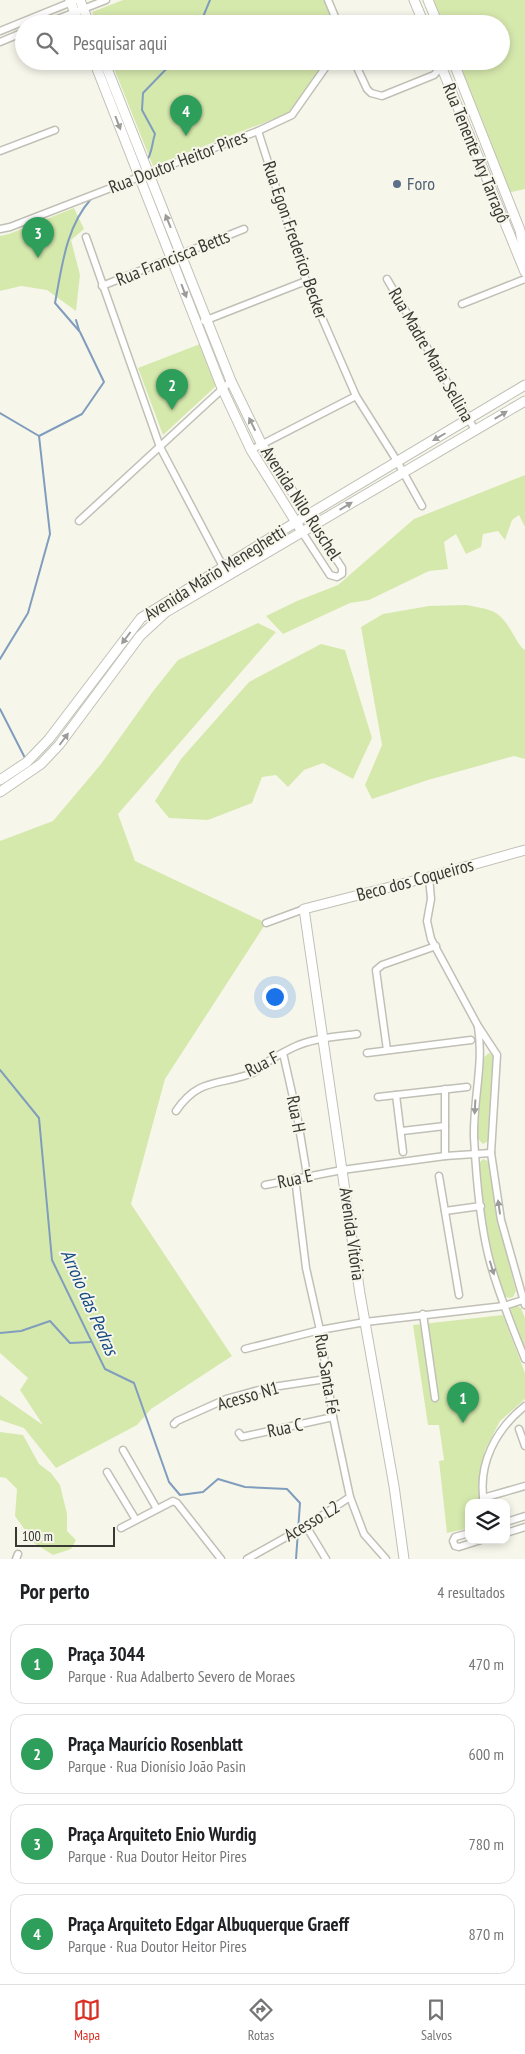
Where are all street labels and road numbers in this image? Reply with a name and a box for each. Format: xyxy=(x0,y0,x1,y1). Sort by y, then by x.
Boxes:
street label: Rua Tenente Ary Tarragô xyxy=(438,80,515,226)
street label: Rua Doutor Heitor Pires xyxy=(105,125,250,199)
street label: Rua Egon Frederico Becker xyxy=(258,158,333,322)
street label: Rua Francisca Betts xyxy=(113,224,233,291)
street label: Rua Madre Maria Sellina xyxy=(384,284,479,426)
street label: Avenida Nilo Ruschel xyxy=(256,442,347,565)
street label: Avenida Mário Meneghetti xyxy=(139,520,290,626)
street label: Beco dos Coqueiros xyxy=(354,853,476,906)
street label: Rua F xyxy=(241,1045,283,1082)
street label: Rua H xyxy=(282,1093,311,1134)
street label: Rua E xyxy=(275,1164,315,1193)
street label: Avenida Vitória xyxy=(335,1186,370,1282)
street label: Rua Santa Fé xyxy=(310,1332,345,1416)
street label: Acesso N1 xyxy=(214,1376,282,1415)
street label: Rua C xyxy=(265,1413,305,1442)
street label: Acesso L2 xyxy=(280,1495,344,1546)

